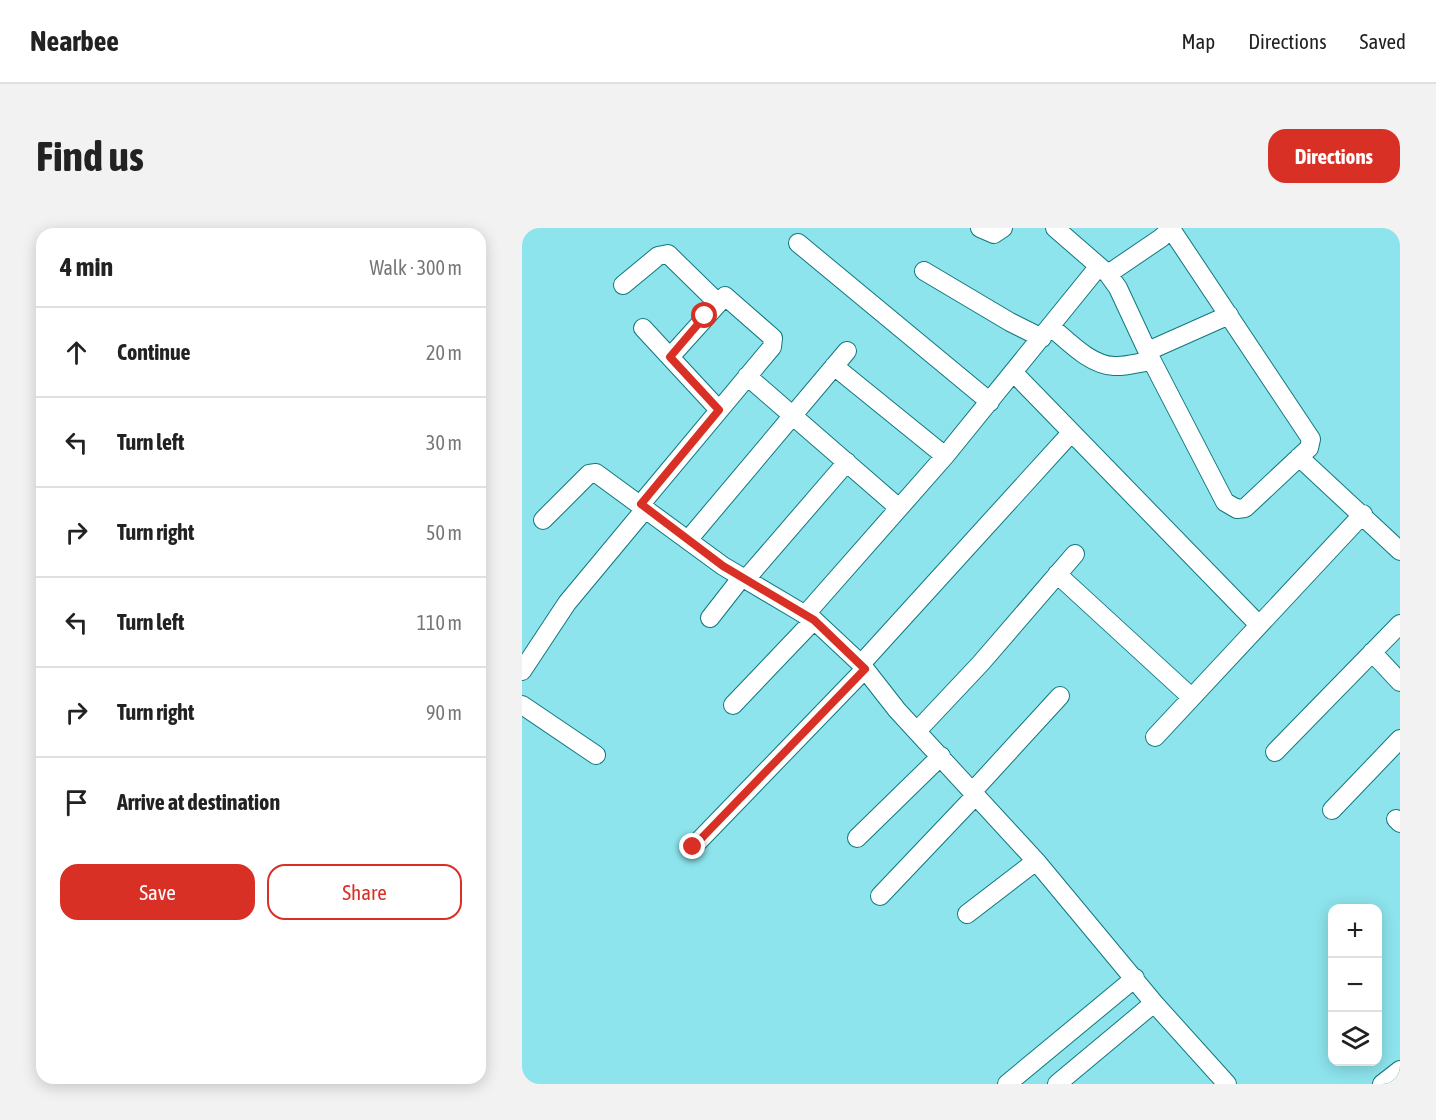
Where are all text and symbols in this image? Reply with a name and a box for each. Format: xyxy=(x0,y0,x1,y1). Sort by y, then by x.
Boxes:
text: Nearbee xyxy=(30,25,119,57)
text: Map xyxy=(1181,29,1215,53)
text: Directions xyxy=(1248,29,1327,53)
text: Saved xyxy=(1360,29,1406,53)
button: Directions xyxy=(1268,129,1400,183)
text: Find us xyxy=(36,132,144,180)
text: 4 min xyxy=(60,252,113,282)
text: Walk · 300 m xyxy=(370,256,462,279)
route start xyxy=(691,302,717,328)
icon: ahead xyxy=(60,336,93,369)
text: Continue xyxy=(117,339,191,365)
text: 20 m xyxy=(426,341,462,364)
icon: left xyxy=(60,426,93,459)
text: Turn left xyxy=(117,429,184,455)
text: 30 m xyxy=(426,431,462,454)
icon: right xyxy=(60,516,93,549)
text: Turn right xyxy=(117,519,194,545)
text: 50 m xyxy=(426,521,462,544)
icon: left xyxy=(60,606,93,639)
text: Turn left xyxy=(117,609,184,635)
text: 110 m xyxy=(417,611,462,634)
icon: right xyxy=(60,696,93,729)
text: Turn right xyxy=(117,699,194,725)
text: 90 m xyxy=(426,701,462,724)
icon: arrive xyxy=(60,786,93,819)
text: Arrive at destination xyxy=(117,789,280,815)
route end xyxy=(679,833,705,859)
button: Save xyxy=(60,864,255,920)
button: Share xyxy=(267,864,462,920)
map controls xyxy=(1328,904,1382,1066)
button: + xyxy=(1328,904,1382,958)
button: − xyxy=(1328,958,1382,1012)
button: layers xyxy=(1328,1012,1382,1066)

